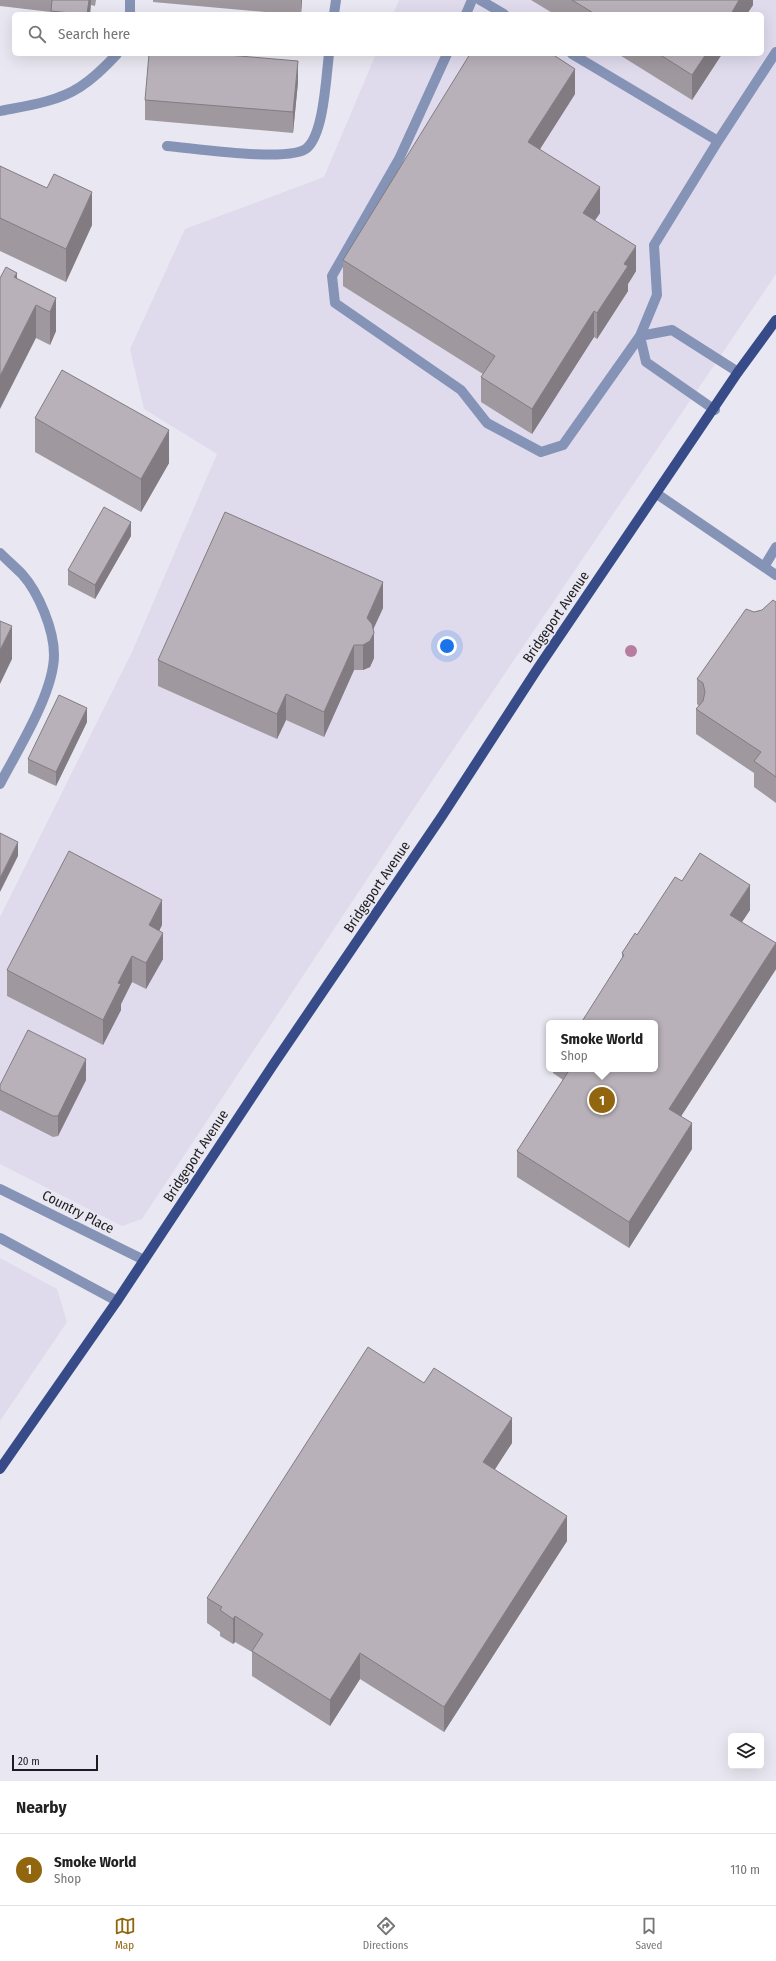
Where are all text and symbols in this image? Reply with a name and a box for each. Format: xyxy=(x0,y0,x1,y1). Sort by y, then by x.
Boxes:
search box xyxy=(12,12,764,56)
icon: search xyxy=(26,23,48,45)
text: Search here xyxy=(58,25,130,43)
street label: Bridgeport Avenue xyxy=(519,568,593,666)
your location xyxy=(437,636,457,656)
street label: Bridgeport Avenue xyxy=(340,838,414,936)
popup xyxy=(546,1020,658,1072)
text: Smoke World xyxy=(561,1030,643,1048)
text: Shop xyxy=(561,1048,588,1063)
pin: 1 xyxy=(589,1085,615,1115)
street label: Bridgeport Avenue xyxy=(160,1107,232,1205)
street label: Country Place xyxy=(39,1187,117,1237)
map controls xyxy=(728,1733,764,1769)
button: layers xyxy=(728,1733,764,1769)
scale bar xyxy=(12,1753,98,1772)
text: 20 m xyxy=(18,1755,40,1768)
text: Nearby xyxy=(16,1797,67,1818)
text: Smoke World xyxy=(54,1853,137,1871)
text: 1 xyxy=(26,1862,32,1877)
text: 110 m xyxy=(730,1862,760,1877)
text: Shop xyxy=(54,1871,81,1886)
tab: Map xyxy=(114,1915,136,1952)
tab: Directions xyxy=(363,1915,408,1952)
tab: Saved xyxy=(636,1915,662,1952)

